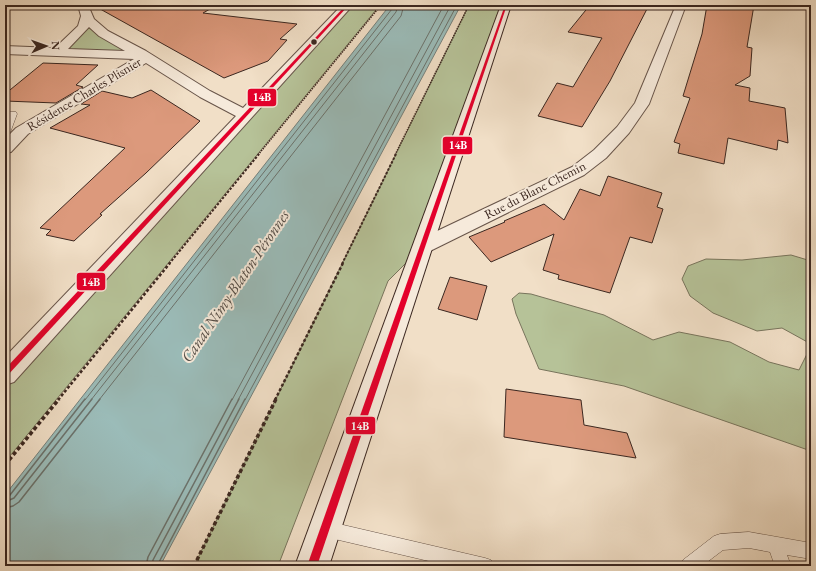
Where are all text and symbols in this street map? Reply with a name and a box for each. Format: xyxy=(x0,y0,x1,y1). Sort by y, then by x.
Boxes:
north arrow xyxy=(26,26,66,66)
unlabelled marker xyxy=(309,37,319,47)
text: N xyxy=(49,41,63,50)
street label: Résidence Charles Plisnier xyxy=(24,53,145,135)
line badge: 14B xyxy=(247,88,277,107)
text: 14B xyxy=(253,90,271,104)
line badge: 14B xyxy=(442,136,473,155)
text: 14B xyxy=(449,138,467,152)
street label: Rue du Blanc Chemin xyxy=(481,157,589,223)
water label: Canal Nimy-Blaton-Péronnes xyxy=(176,205,294,366)
line badge: 14B xyxy=(76,272,106,291)
text: 14B xyxy=(82,275,100,289)
line badge: 14B xyxy=(345,416,376,435)
text: 14B xyxy=(351,419,369,433)

